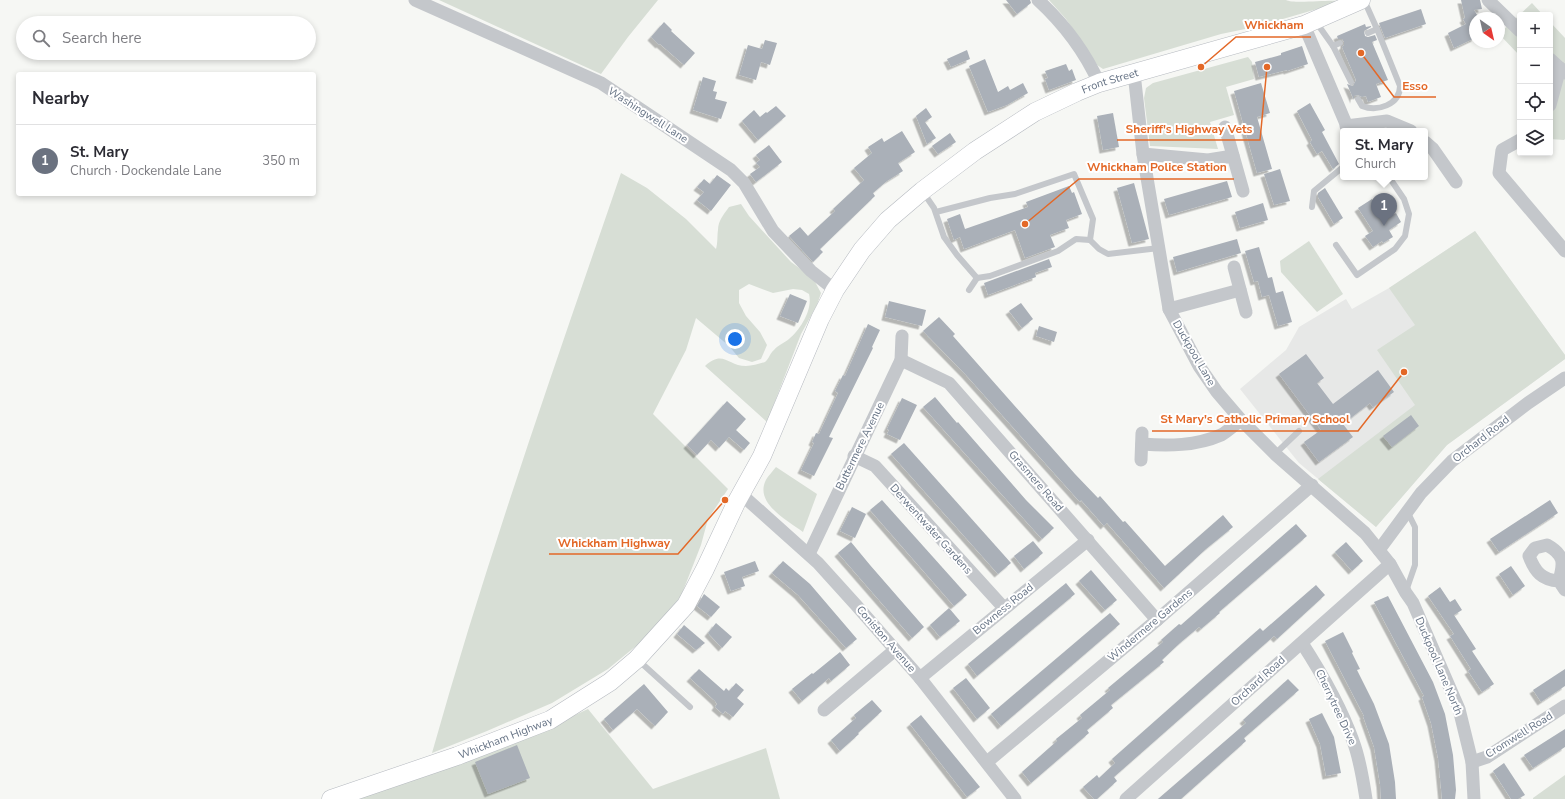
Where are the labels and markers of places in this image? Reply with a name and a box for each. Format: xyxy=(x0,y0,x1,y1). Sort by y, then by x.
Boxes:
callout: Whickham xyxy=(1236,13,1311,37)
callout: Esso xyxy=(1394,73,1436,97)
callout: Sheriff's Highway Vets xyxy=(1117,116,1260,140)
callout: Whickham Police Station xyxy=(1079,155,1234,179)
pin: 1 xyxy=(1371,193,1397,226)
callout: St Mary's Catholic Primary School xyxy=(1152,407,1358,431)
callout: Whickham Highway xyxy=(549,530,678,554)

